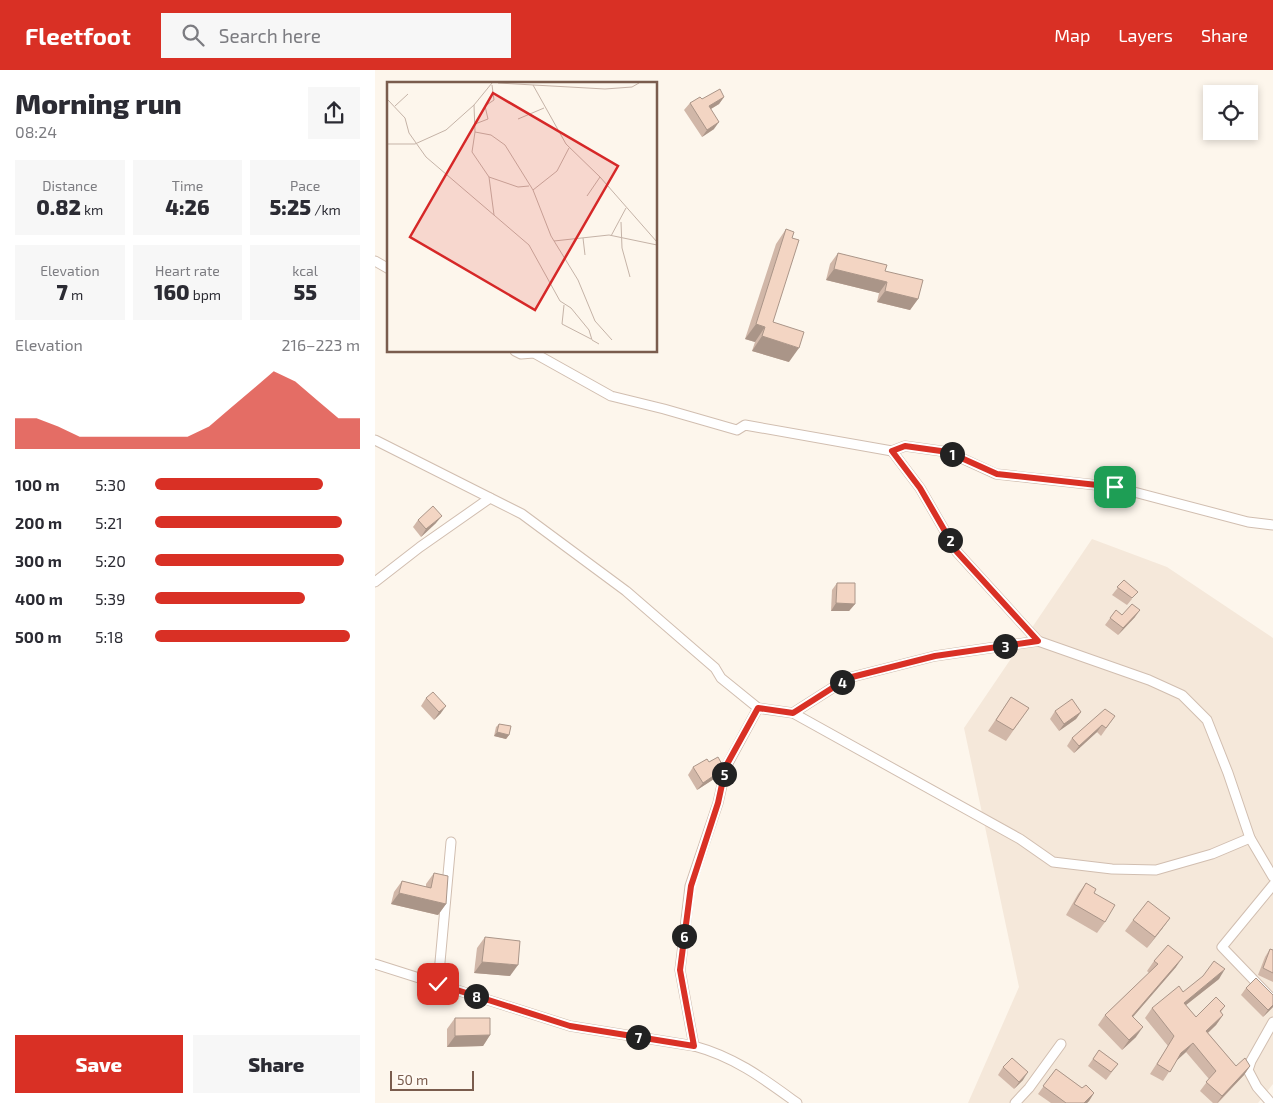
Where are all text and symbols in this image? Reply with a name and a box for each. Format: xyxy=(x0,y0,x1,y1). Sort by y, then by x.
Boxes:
search box xyxy=(161,13,511,58)
text: Fleetfoot xyxy=(25,21,131,50)
icon: search xyxy=(179,21,207,49)
text: Search here xyxy=(219,24,321,47)
text: Map xyxy=(1054,24,1090,46)
text: Layers xyxy=(1118,24,1173,46)
text: Share xyxy=(1201,24,1248,46)
inset map xyxy=(387,82,657,352)
map controls xyxy=(1203,85,1258,140)
button: locate xyxy=(1203,85,1258,140)
text: Morning run xyxy=(15,86,182,120)
button: share xyxy=(308,87,360,139)
text: 08:24 xyxy=(15,122,57,141)
text: Distance xyxy=(42,177,97,194)
text: Time xyxy=(172,177,203,194)
text: Pace xyxy=(290,177,320,194)
text: 0.82 xyxy=(36,194,81,219)
text: 4:26 xyxy=(165,194,210,219)
text: 5:25 xyxy=(269,194,311,219)
text: km xyxy=(81,201,103,218)
text: /km xyxy=(311,201,341,218)
text: Elevation xyxy=(40,262,100,279)
text: Heart rate xyxy=(155,262,220,279)
text: kcal xyxy=(292,262,318,279)
text: 7 xyxy=(57,279,68,304)
text: 160 xyxy=(154,279,190,304)
text: 55 xyxy=(293,279,317,304)
text: m xyxy=(68,286,83,303)
text: bpm xyxy=(190,286,221,303)
text: Elevation xyxy=(15,335,83,354)
text: 216–223 m xyxy=(282,335,360,354)
pin: 1 xyxy=(939,442,965,466)
text: 1 xyxy=(949,446,956,463)
pin xyxy=(1094,466,1136,508)
icon: arrive xyxy=(1101,473,1129,501)
text: 100 m xyxy=(15,475,60,494)
text: 5:30 xyxy=(95,475,126,494)
text: 200 m xyxy=(15,513,62,532)
text: 5:21 xyxy=(95,513,123,532)
pin: 2 xyxy=(937,528,963,552)
text: 2 xyxy=(946,532,955,549)
text: 300 m xyxy=(15,551,62,570)
text: 5:20 xyxy=(95,551,126,570)
text: 400 m xyxy=(15,589,63,608)
text: 5:39 xyxy=(95,589,125,608)
text: 500 m xyxy=(15,627,62,646)
text: 5:18 xyxy=(95,627,123,646)
pin: 3 xyxy=(993,634,1017,658)
text: 3 xyxy=(1002,638,1009,655)
pin: 4 xyxy=(829,670,855,694)
text: 4 xyxy=(838,674,847,691)
pin: 5 xyxy=(711,762,737,786)
text: 5 xyxy=(721,766,728,783)
pin: 6 xyxy=(671,924,697,948)
text: 6 xyxy=(680,928,689,945)
pin xyxy=(417,963,459,1005)
icon: check xyxy=(424,970,452,998)
pin: 8 xyxy=(463,984,489,1008)
text: 8 xyxy=(472,988,481,1005)
pin: 7 xyxy=(625,1024,651,1050)
text: 7 xyxy=(635,1029,642,1046)
button: Save xyxy=(15,1035,183,1093)
button: Share xyxy=(193,1035,360,1093)
scale bar xyxy=(390,1068,474,1091)
text: 50 m xyxy=(397,1071,428,1088)

